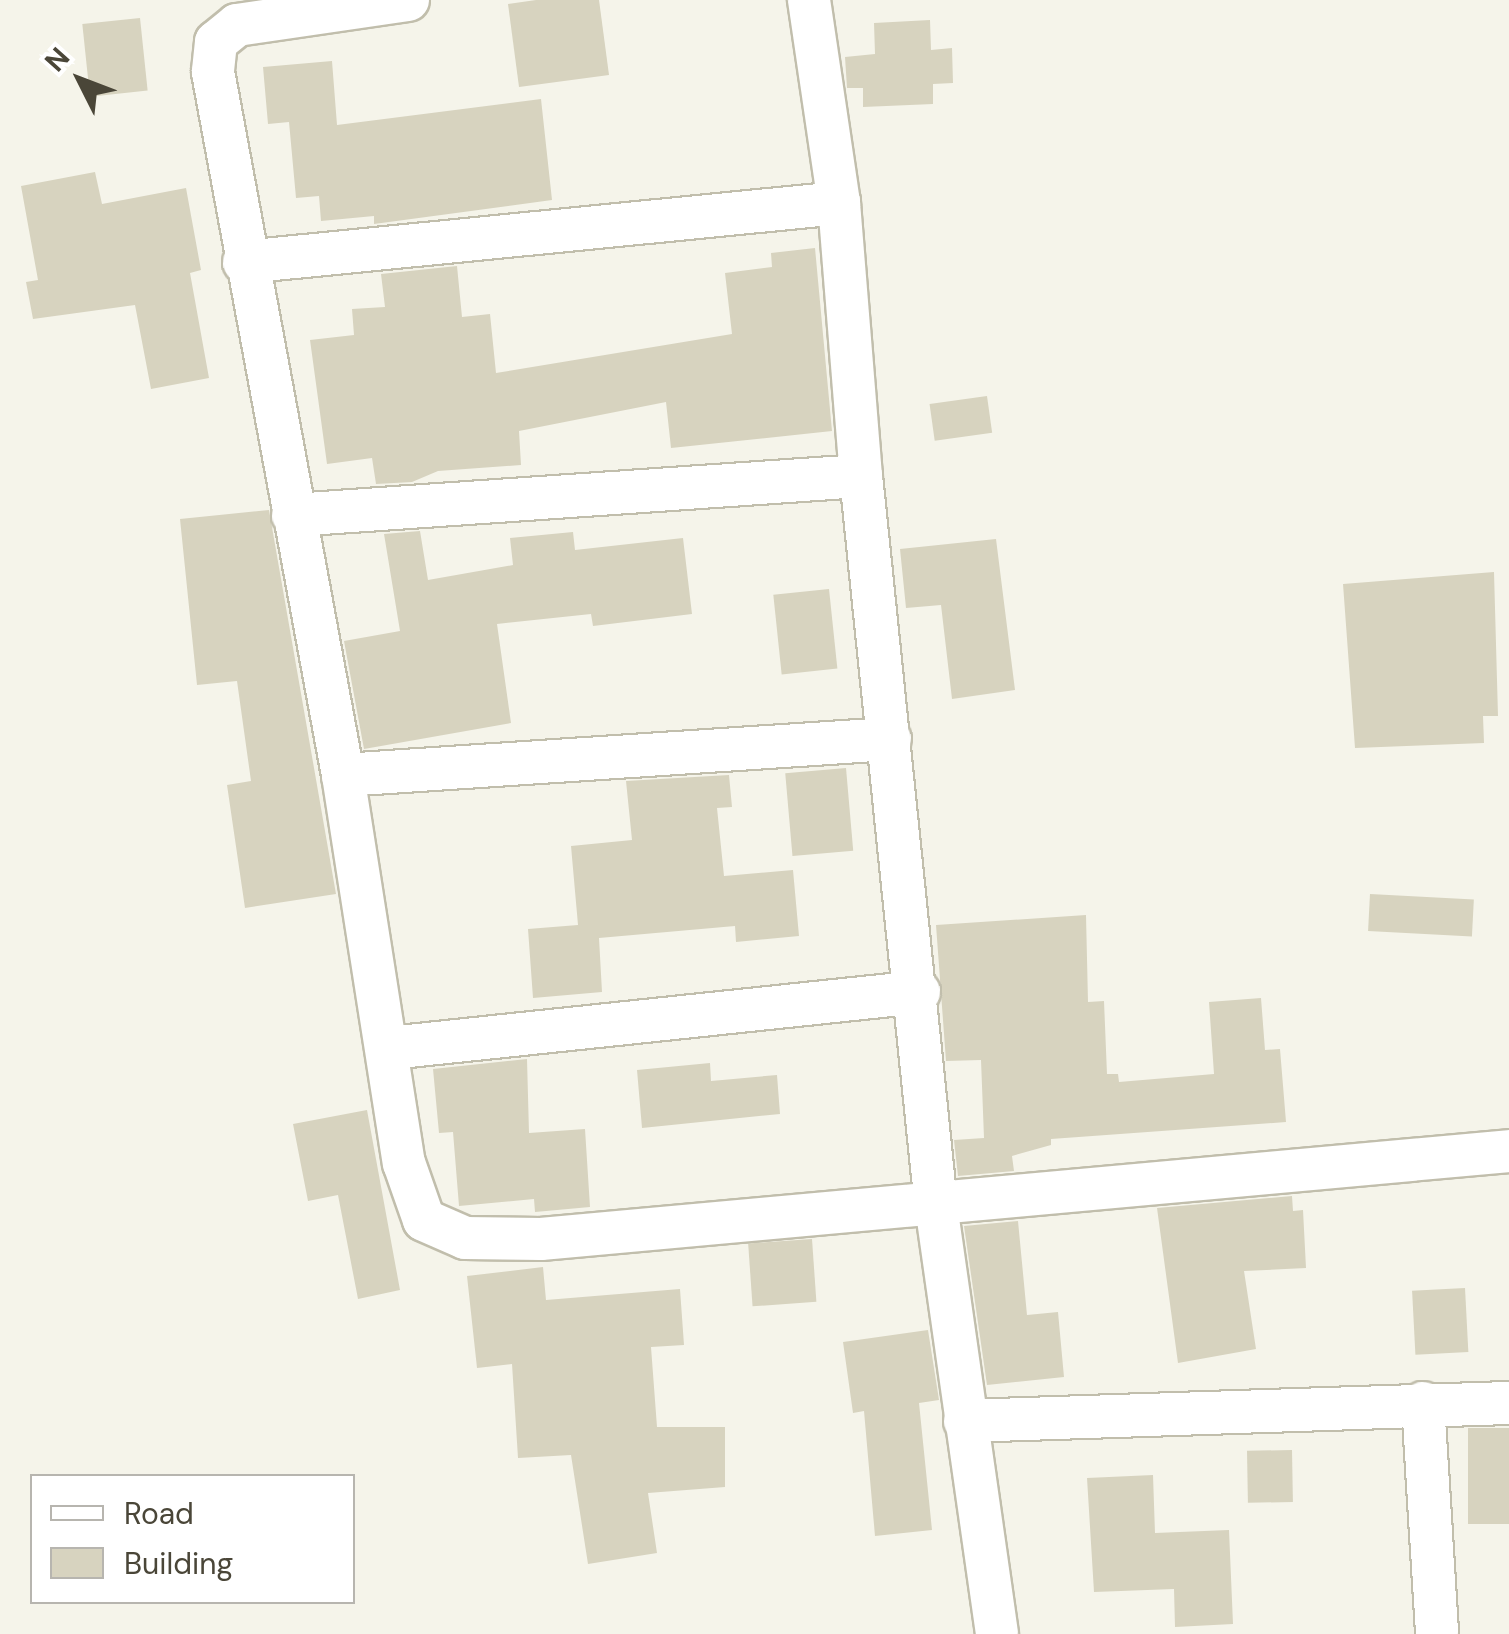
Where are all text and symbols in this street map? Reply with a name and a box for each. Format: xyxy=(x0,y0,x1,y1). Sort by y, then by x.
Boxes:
north arrow xyxy=(30,30,130,130)
text: N xyxy=(37,40,78,80)
legend xyxy=(30,1474,355,1604)
text: Road xyxy=(124,1494,194,1533)
text: Building xyxy=(124,1544,233,1583)

